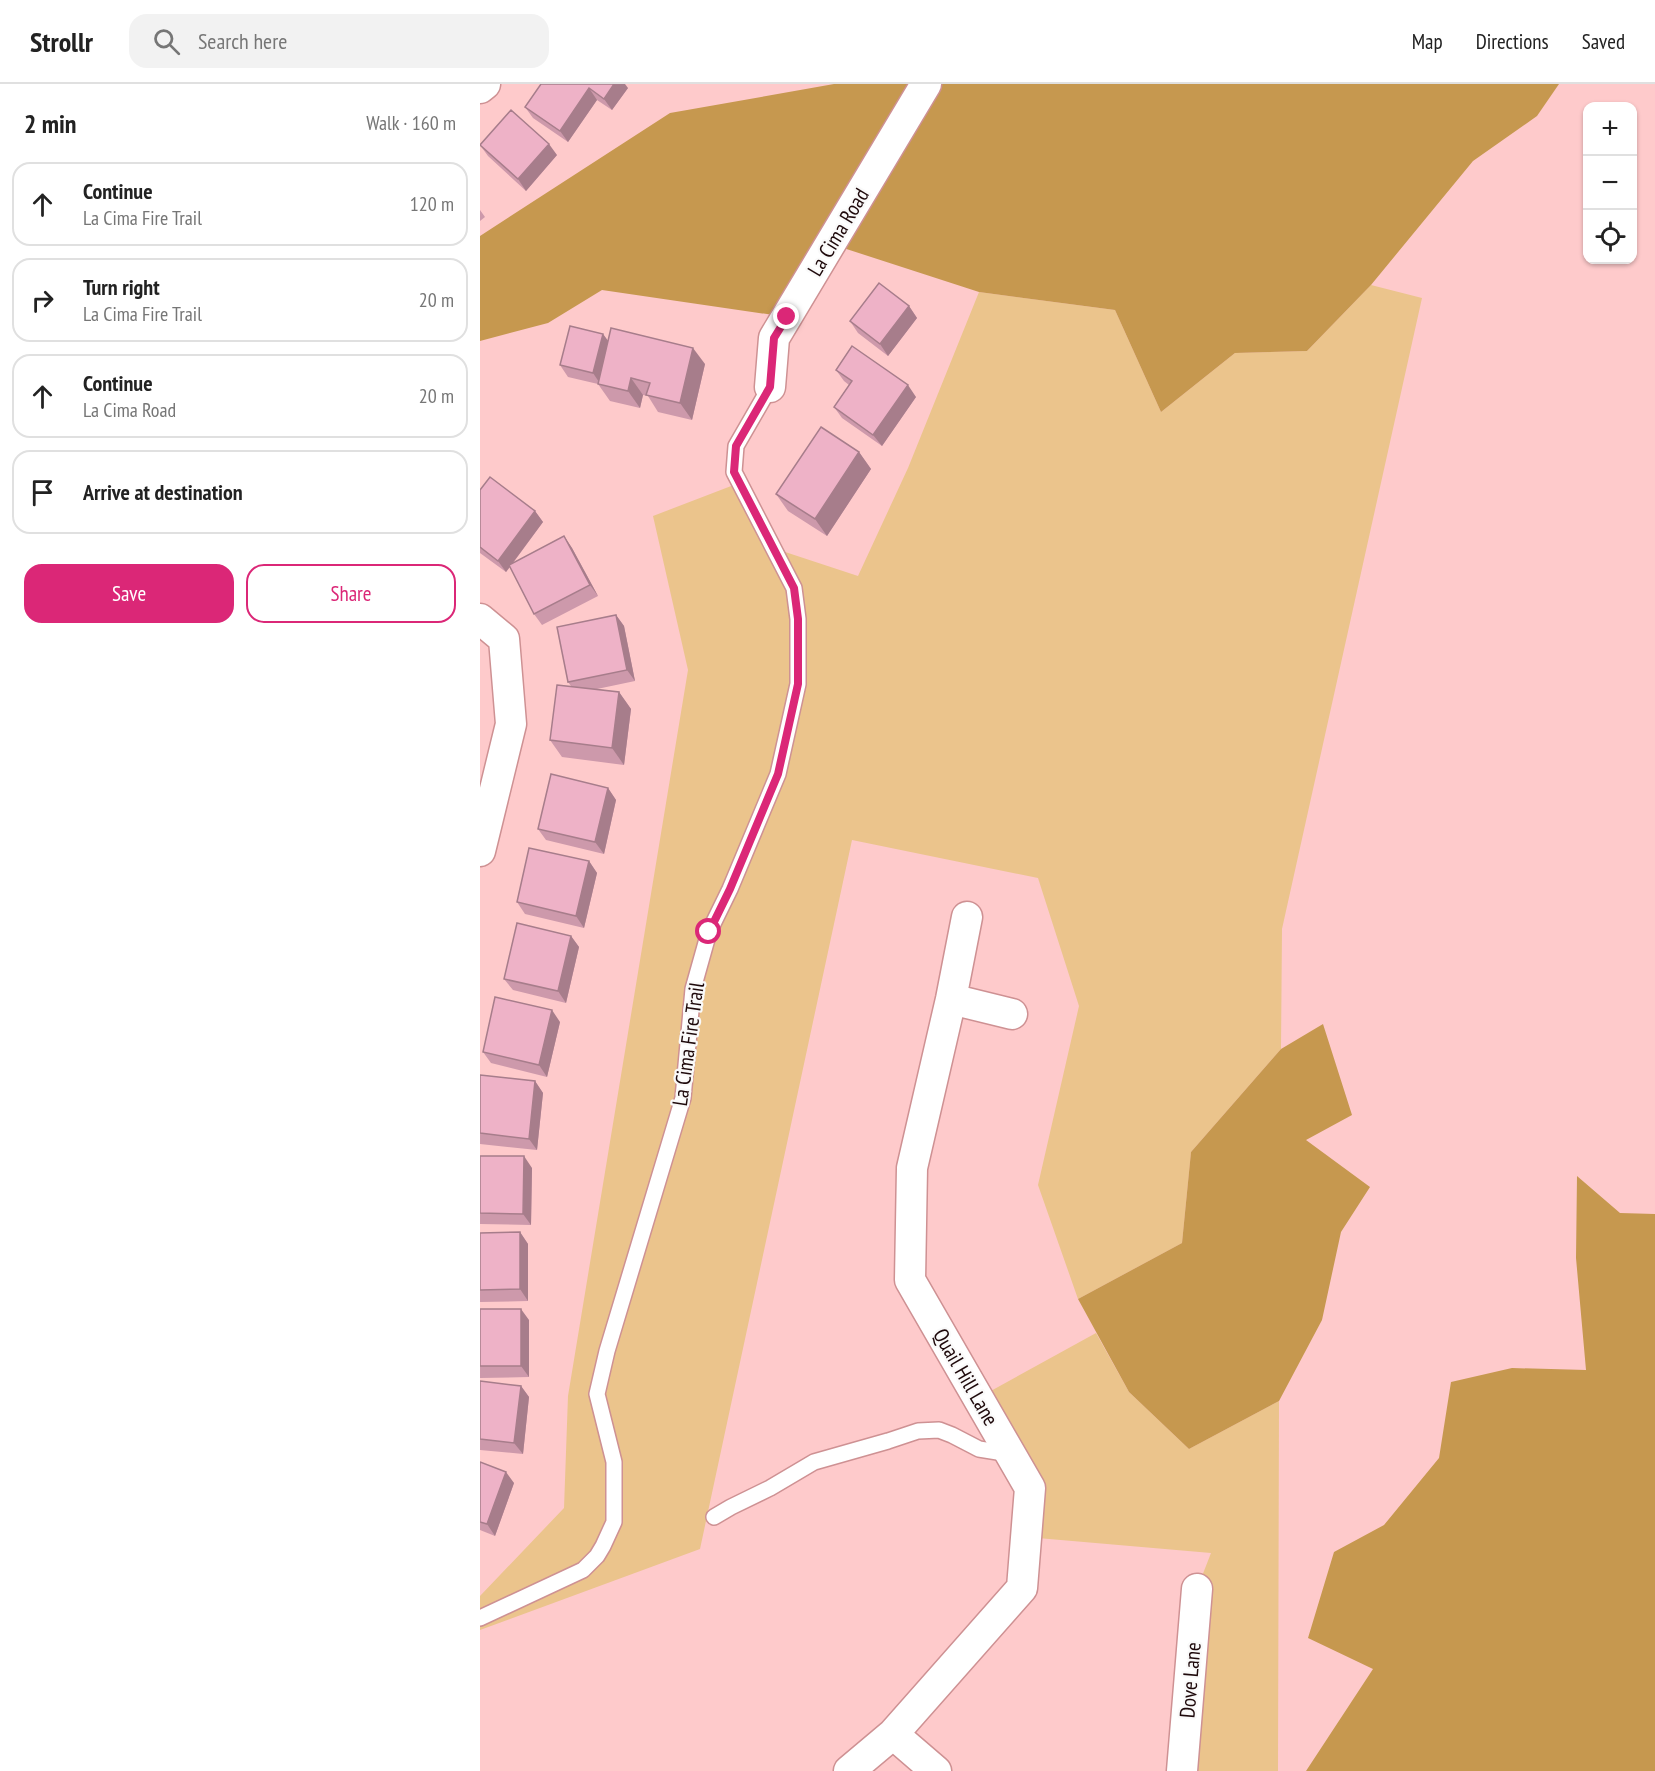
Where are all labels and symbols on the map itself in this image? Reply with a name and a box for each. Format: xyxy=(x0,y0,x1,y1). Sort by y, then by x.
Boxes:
street label: La Cima Road xyxy=(801,183,875,281)
route end xyxy=(773,303,799,329)
route start xyxy=(695,918,721,944)
street label: La Cima Fire Trail xyxy=(666,980,710,1108)
street label: Quail Hill Lane xyxy=(927,1324,1005,1430)
street label: Dove Lane xyxy=(1173,1641,1207,1719)

